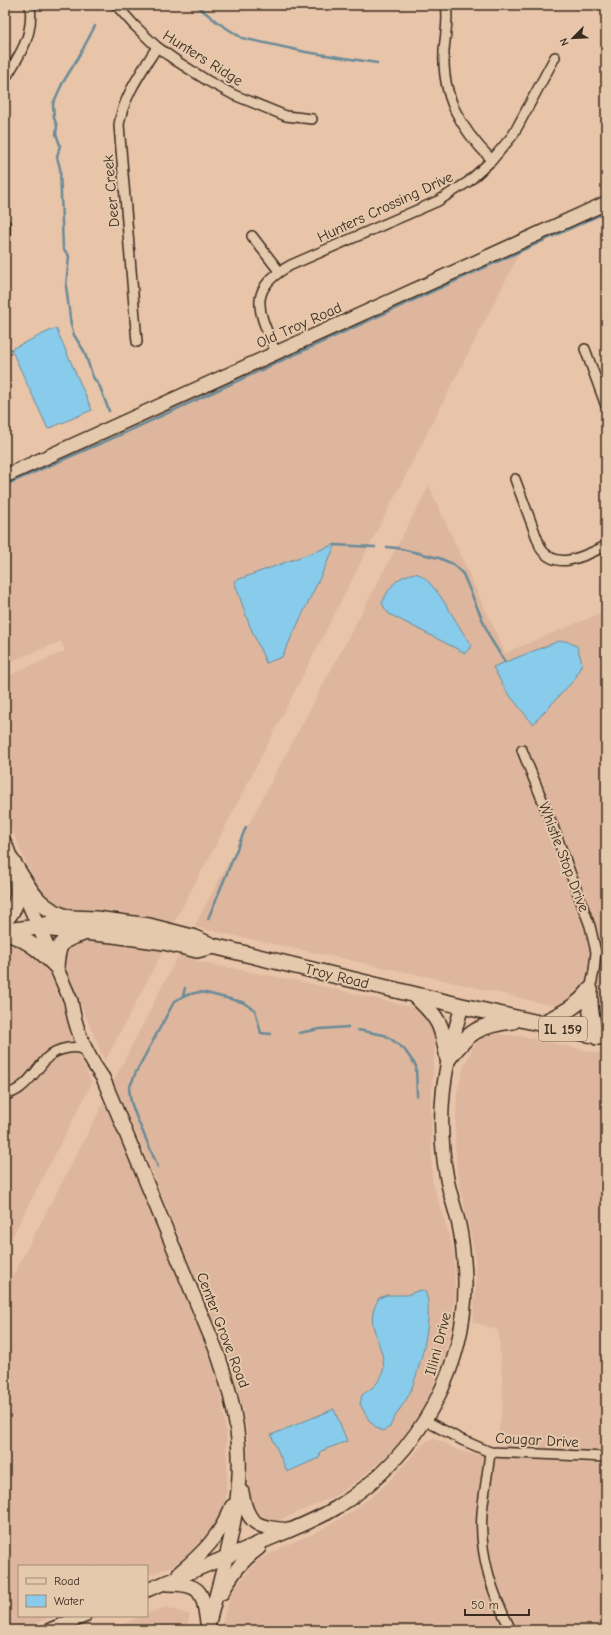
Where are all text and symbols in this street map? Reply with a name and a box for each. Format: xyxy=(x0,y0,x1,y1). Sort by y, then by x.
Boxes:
north arrow xyxy=(553,18,593,58)
street label: Hunters Ridge xyxy=(160,26,247,90)
text: N xyxy=(557,36,572,48)
street label: Deer Creek xyxy=(99,153,123,228)
street label: Hunters Crossing Drive xyxy=(314,167,456,246)
street label: Old Troy Road xyxy=(254,298,344,352)
street label: Whistle Stop Drive xyxy=(535,800,593,915)
street label: Troy Road xyxy=(303,959,371,993)
road number: IL 159 xyxy=(539,1017,587,1041)
street label: Center Grove Road xyxy=(193,1270,253,1390)
street label: Illini Drive xyxy=(421,1310,455,1378)
street label: Cougar Drive xyxy=(495,1429,580,1451)
legend xyxy=(18,1565,148,1617)
text: Road xyxy=(54,1574,80,1588)
scale bar xyxy=(465,1591,529,1617)
text: Water xyxy=(54,1594,84,1608)
text: 50 m xyxy=(471,1598,499,1612)

